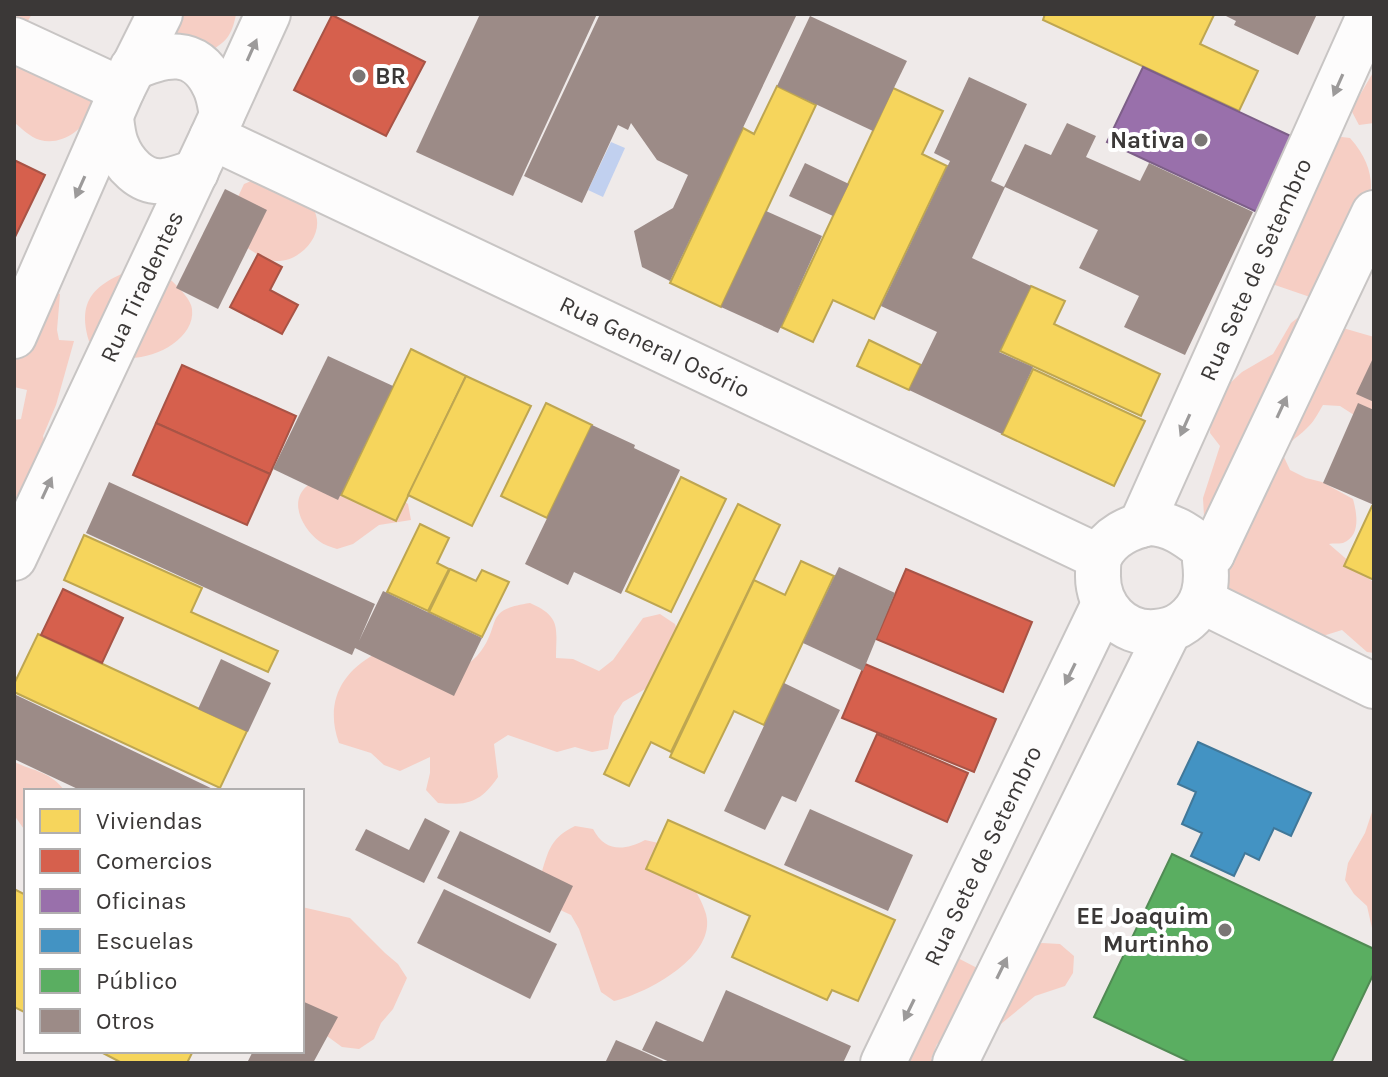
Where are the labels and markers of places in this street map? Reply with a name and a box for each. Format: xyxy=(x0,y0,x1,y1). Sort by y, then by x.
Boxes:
place label: BR xyxy=(375,62,406,90)
marker: BR xyxy=(350,67,368,85)
place label: Nativa xyxy=(1110,126,1185,154)
marker: Nativa xyxy=(1192,131,1210,149)
place label: EE Joaquim Murtinho xyxy=(1076,902,1209,958)
marker: EE Joaquim Murtinho xyxy=(1216,921,1234,939)

